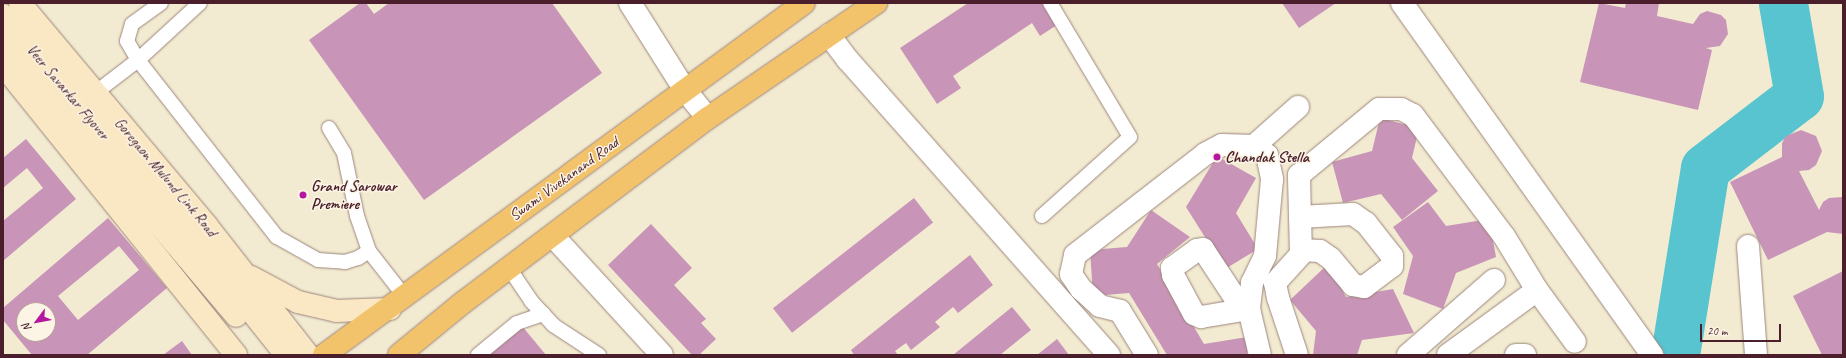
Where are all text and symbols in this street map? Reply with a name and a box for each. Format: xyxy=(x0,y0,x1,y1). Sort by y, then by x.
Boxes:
street label: Veer Savarkar Flyover xyxy=(22,40,114,144)
street label: Goregaon Mulund Link Road xyxy=(110,113,222,241)
street label: Swami Vivekanand Road xyxy=(505,133,623,225)
place label: Chandak Stella xyxy=(1225,147,1309,167)
marker: Chandak Stella xyxy=(1212,152,1222,162)
place label: Grand Sarowar Premiere xyxy=(311,176,397,214)
marker: Grand Sarowar Premiere xyxy=(298,190,308,200)
north arrow xyxy=(16,302,56,342)
scale bar xyxy=(1702,316,1783,342)
text: N xyxy=(19,321,34,334)
text: 20 m xyxy=(1707,323,1727,339)

